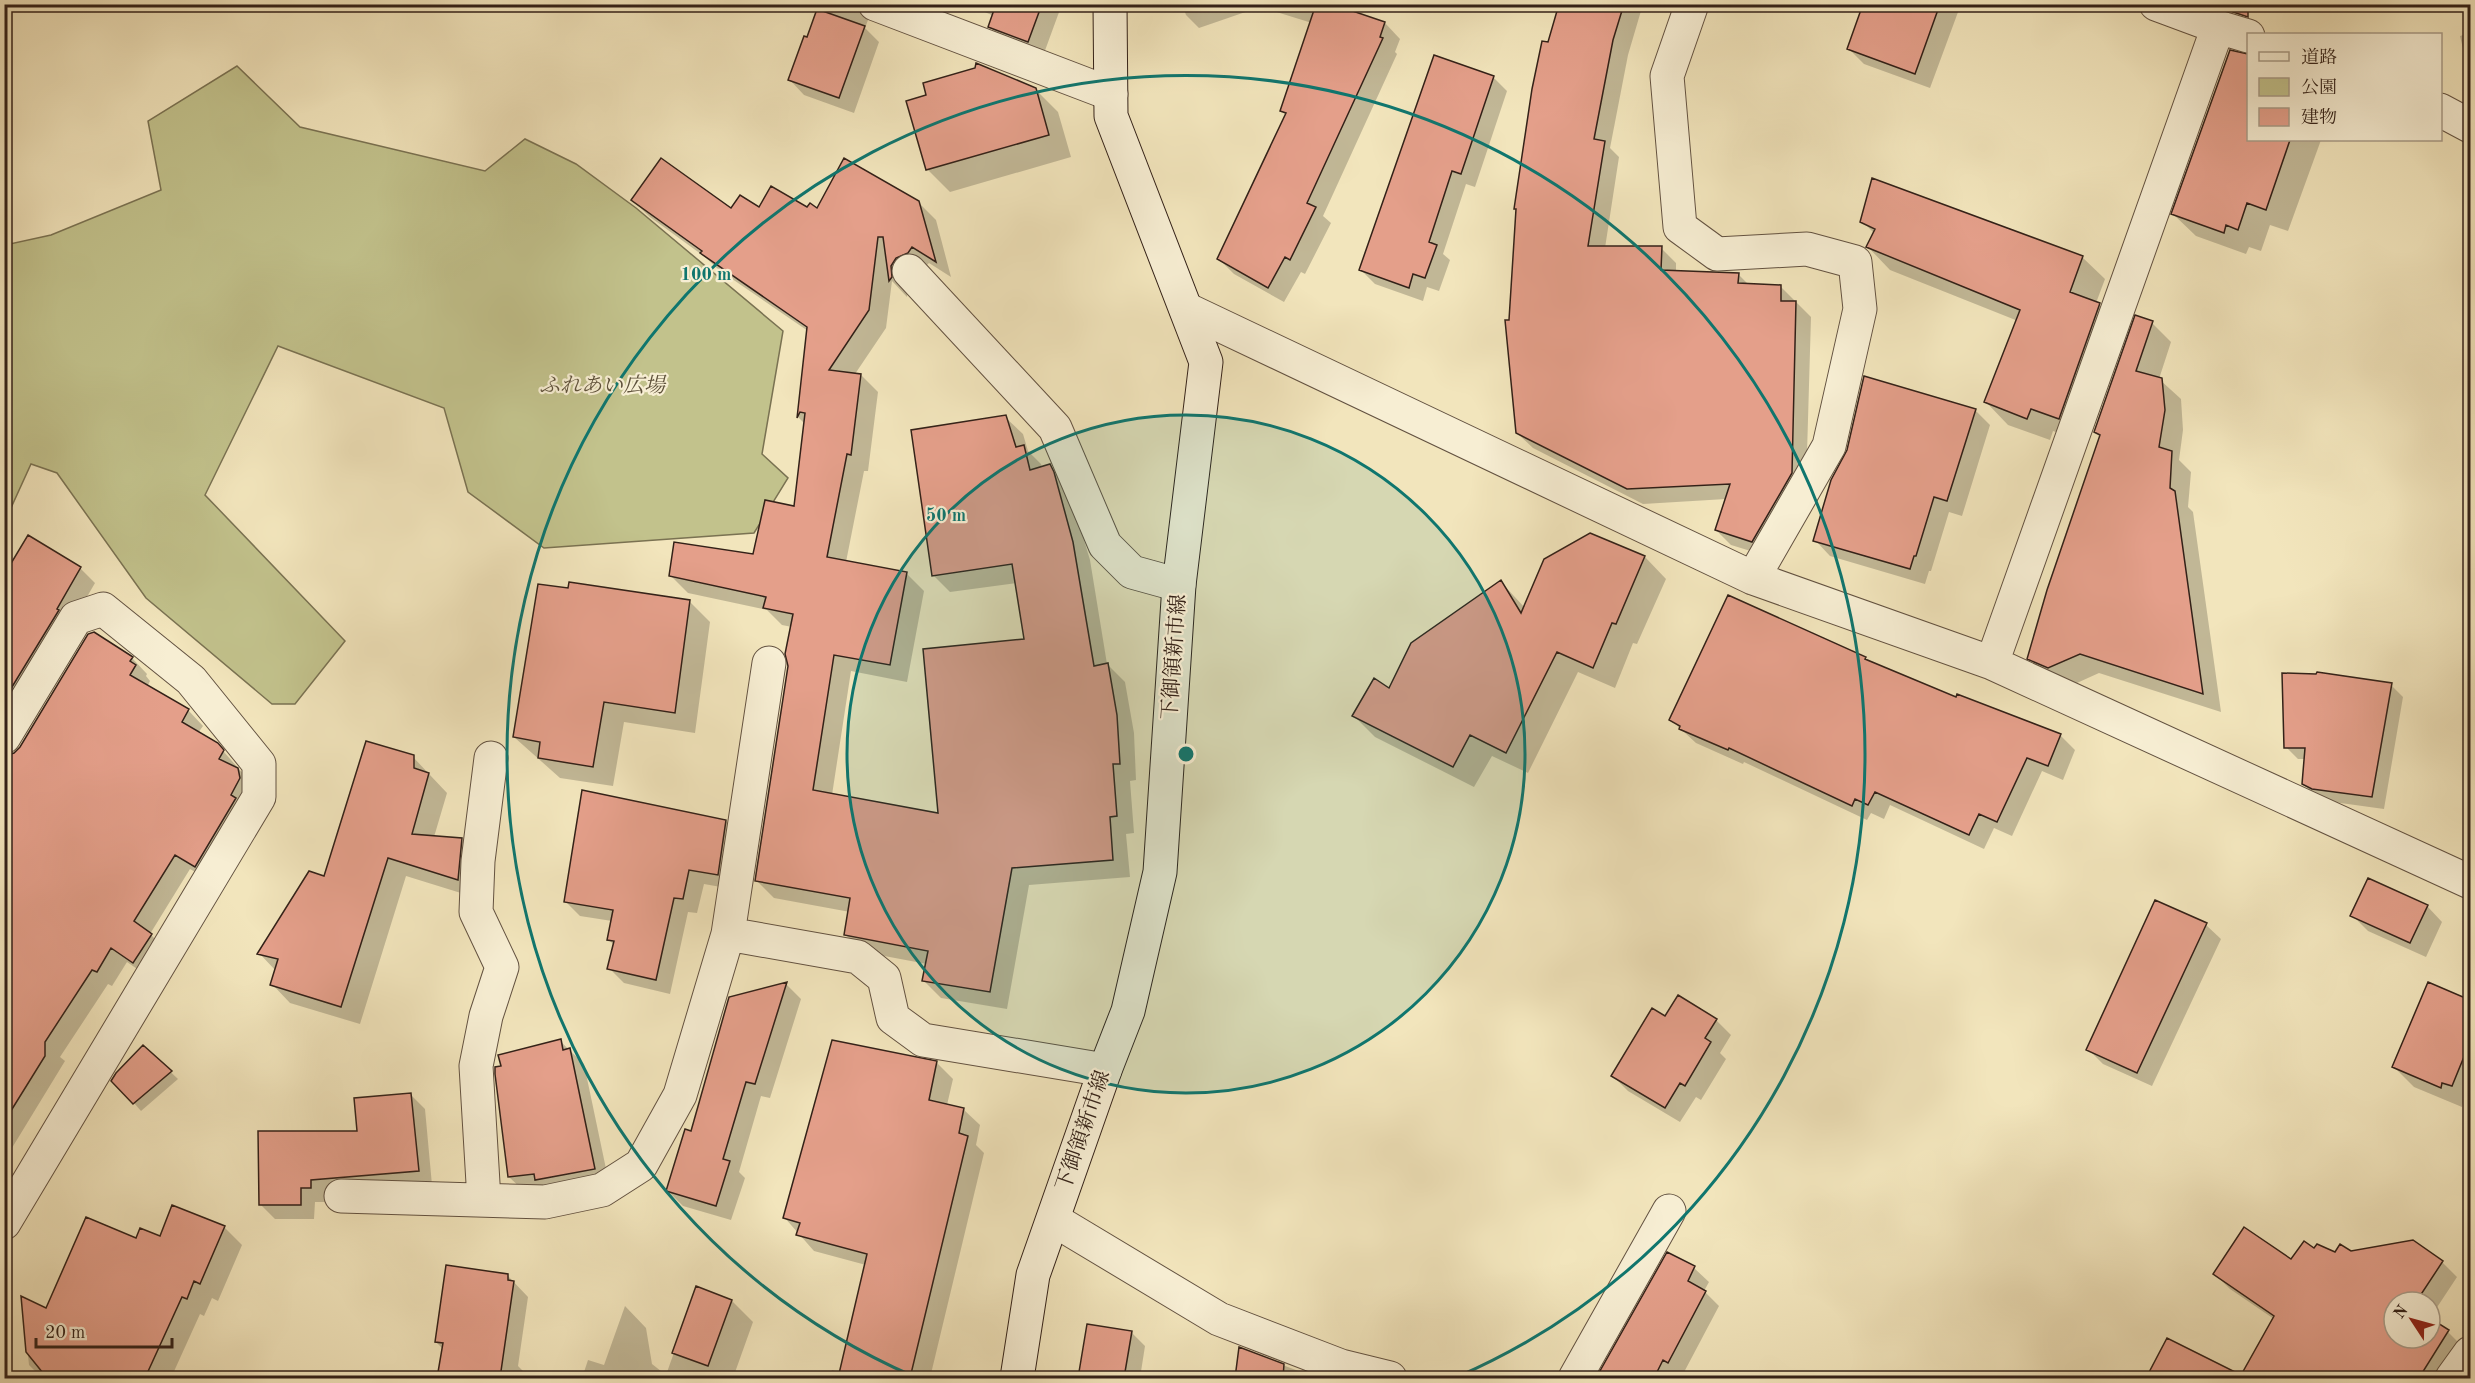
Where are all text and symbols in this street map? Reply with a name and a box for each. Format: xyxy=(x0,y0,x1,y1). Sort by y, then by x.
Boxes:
legend xyxy=(2247,33,2442,141)
text: 道路 xyxy=(2301,47,2337,67)
text: 公園 xyxy=(2301,78,2337,97)
text: 建物 xyxy=(2301,107,2337,127)
text: 100 m xyxy=(681,266,731,284)
park label: ふれあい広場 xyxy=(539,374,667,397)
text: 50 m xyxy=(926,507,966,525)
street label: 下御領新市線 xyxy=(1158,593,1190,721)
centre of rings xyxy=(1176,744,1196,764)
street label: 下御領新市線 xyxy=(1052,1067,1114,1194)
north arrow xyxy=(2382,1290,2442,1350)
text: N xyxy=(2391,1302,2412,1322)
scale bar xyxy=(36,1311,172,1349)
text: 20 m xyxy=(45,1324,85,1342)

